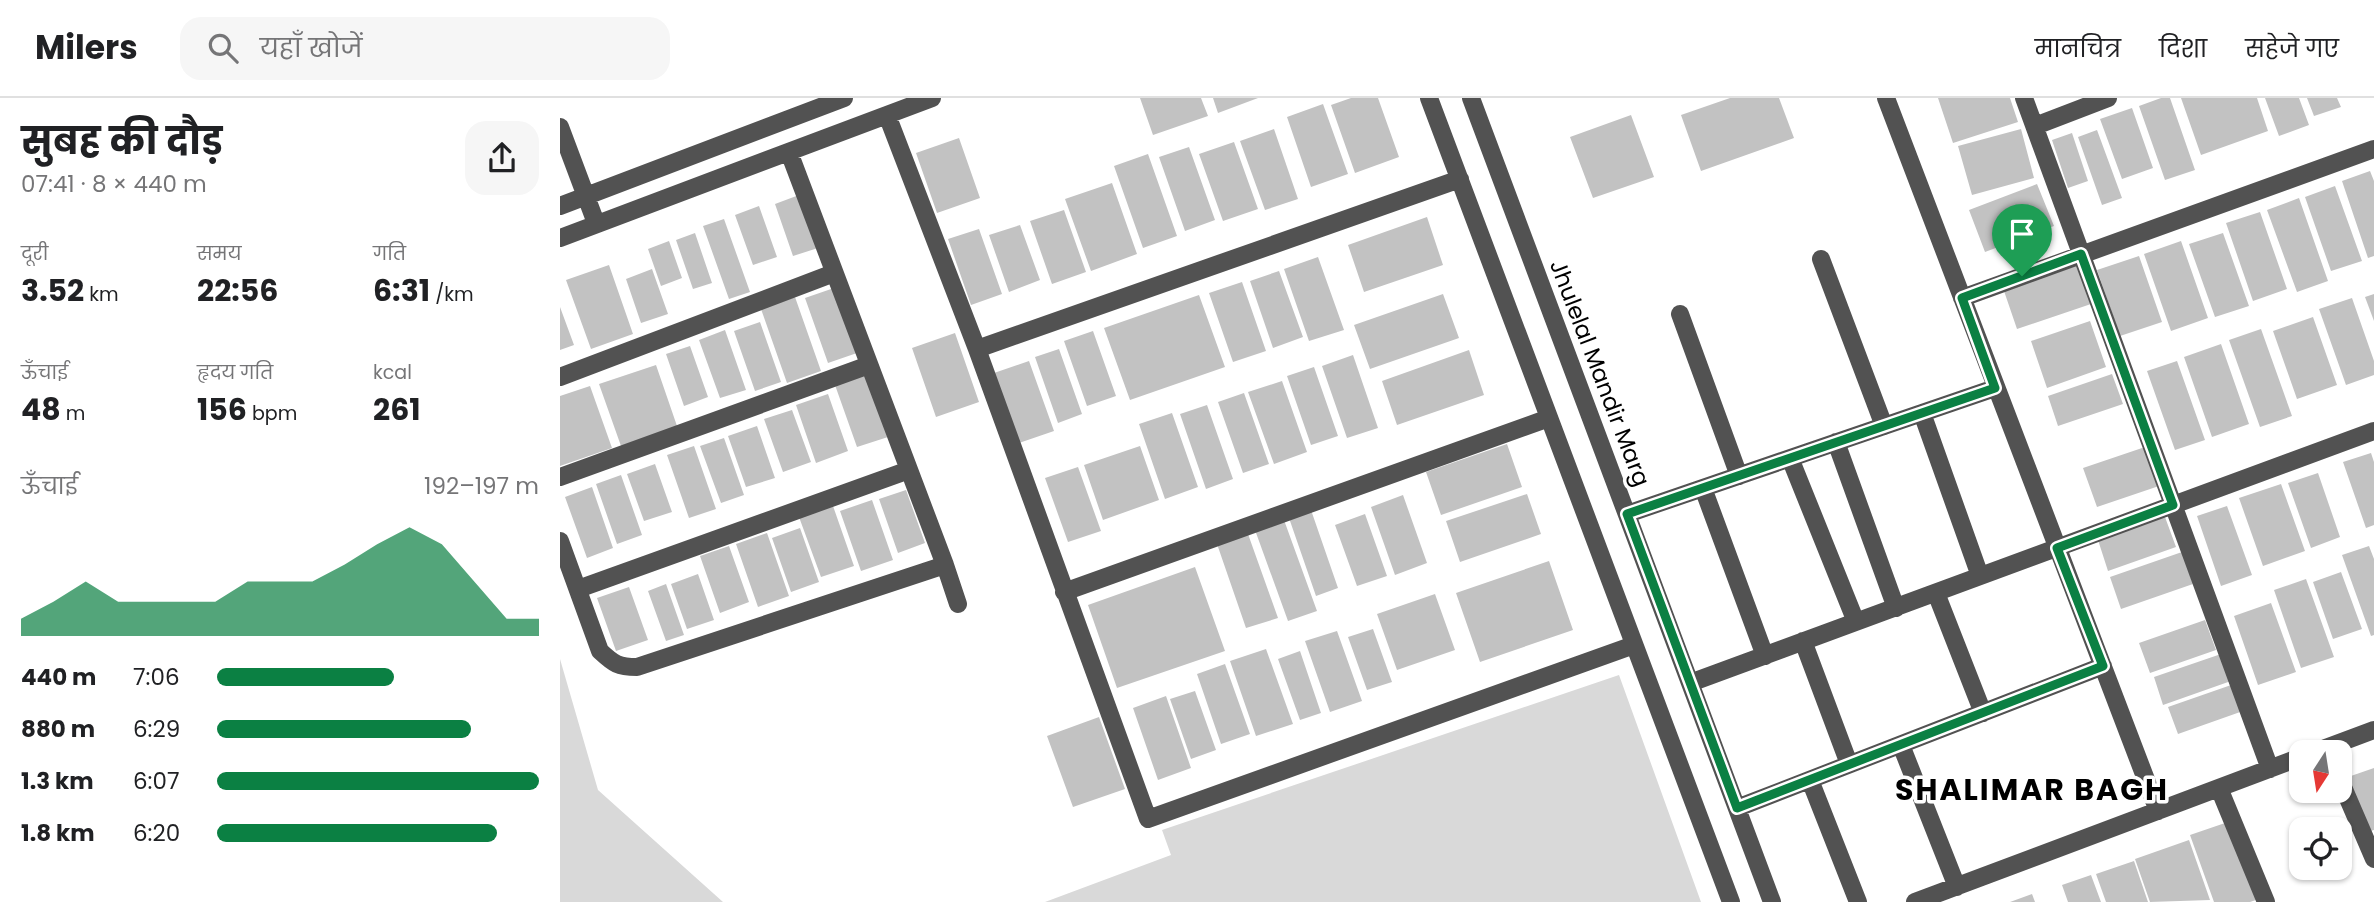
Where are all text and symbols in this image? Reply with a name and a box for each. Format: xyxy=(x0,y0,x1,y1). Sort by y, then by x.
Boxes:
search box xyxy=(180,17,670,80)
text: Milers xyxy=(35,24,138,71)
icon: search xyxy=(204,29,242,67)
text: यहाँ खोजें xyxy=(260,30,362,66)
text: मानचित्र xyxy=(2035,32,2121,65)
text: दिशा xyxy=(2159,32,2207,65)
text: सहेजे गए xyxy=(2245,32,2339,65)
text: सुबह की दौड़ xyxy=(21,114,223,167)
button: share xyxy=(465,121,539,195)
text: 07:41 · 8 × 440 m xyxy=(21,168,207,200)
pin xyxy=(1992,204,2052,276)
icon: arrive xyxy=(2003,215,2041,253)
text: दूरी xyxy=(21,240,48,267)
text: समय xyxy=(197,240,242,267)
text: गति xyxy=(373,240,406,267)
street label: Jhulelal Mandir Marg xyxy=(1542,255,1658,491)
text: 3.52 xyxy=(21,269,84,312)
text: 22:56 xyxy=(197,269,278,312)
text: 6:31 xyxy=(373,269,430,312)
text: km xyxy=(84,281,119,308)
text: /km xyxy=(430,281,474,308)
text: ऊँचाई xyxy=(21,359,68,386)
text: हृदय गति xyxy=(197,359,273,386)
text: kcal xyxy=(373,359,412,386)
text: 48 xyxy=(21,388,61,431)
text: 156 xyxy=(197,388,247,431)
text: 261 xyxy=(373,388,421,431)
text: m xyxy=(61,400,85,427)
text: bpm xyxy=(247,400,297,427)
text: ऊँचाई xyxy=(21,470,78,502)
text: 192–197 m xyxy=(424,470,539,502)
text: 440 m xyxy=(21,661,96,693)
text: 7:06 xyxy=(133,661,180,693)
text: 880 m xyxy=(21,713,95,745)
text: 6:29 xyxy=(133,713,180,745)
north arrow xyxy=(2289,740,2352,803)
map controls xyxy=(2289,740,2352,880)
text: 1.3 km xyxy=(21,765,94,797)
text: 6:07 xyxy=(133,765,180,797)
district label: SHALIMAR BAGH xyxy=(1895,768,2169,811)
text: 1.8 km xyxy=(21,817,95,849)
text: 6:20 xyxy=(133,817,180,849)
button: locate xyxy=(2289,817,2352,880)

